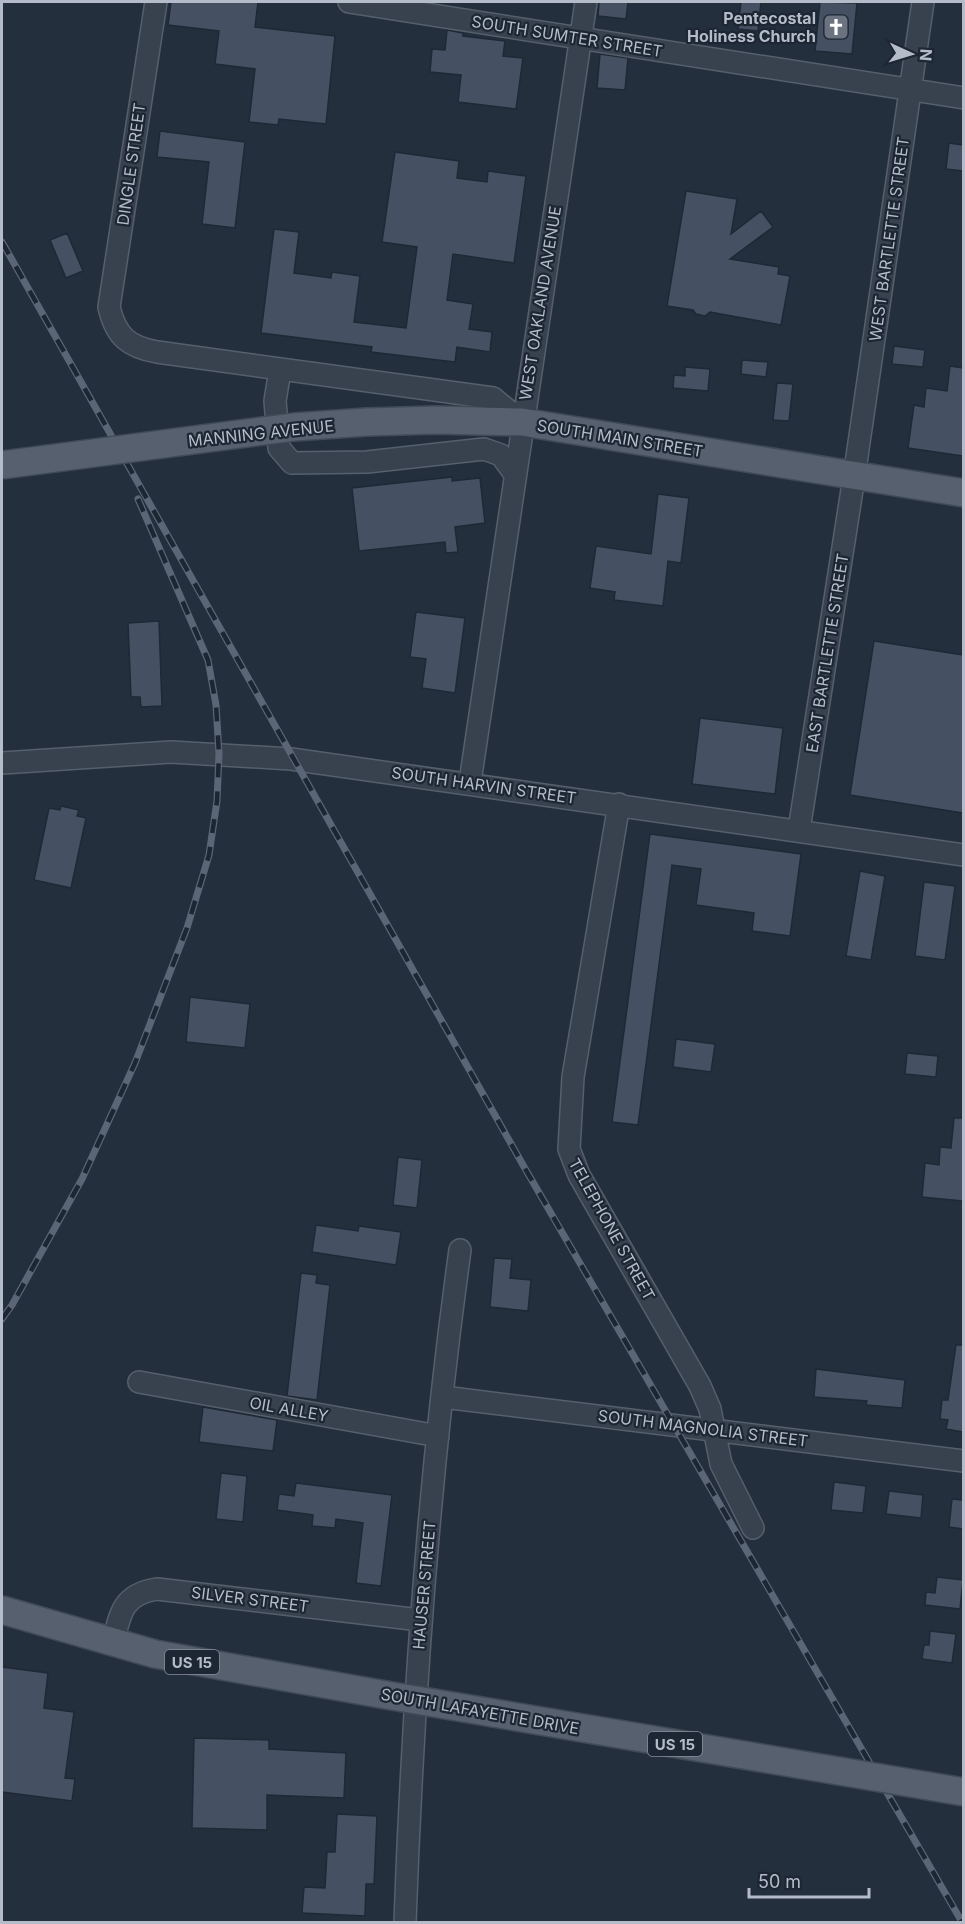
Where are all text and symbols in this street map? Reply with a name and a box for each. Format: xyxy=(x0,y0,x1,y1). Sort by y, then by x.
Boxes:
place label: Pentecostal Holiness Church xyxy=(687,8,816,46)
street label: SOUTH SUMTER STREET xyxy=(470,11,664,61)
church icon: Pentecostal Holiness Church xyxy=(821,12,851,42)
north arrow xyxy=(881,24,941,84)
text: N xyxy=(916,48,936,62)
street label: DINGLE STREET xyxy=(113,101,149,227)
street label: WEST BARTLETTE STREET xyxy=(865,135,913,343)
street label: WEST OAKLAND AVENUE xyxy=(515,204,565,402)
street label: MANNING AVENUE xyxy=(187,415,335,451)
street label: SOUTH MAIN STREET xyxy=(536,415,704,461)
street label: EAST BARTLETTE STREET xyxy=(801,552,853,754)
street label: SOUTH HARVIN STREET xyxy=(390,762,578,808)
street label: TELEPHONE STREET xyxy=(565,1154,659,1304)
street label: OIL ALLEY xyxy=(248,1392,330,1426)
street label: SOUTH MAGNOLIA STREET xyxy=(597,1405,809,1451)
street label: HAUSER STREET xyxy=(408,1520,440,1650)
street label: SILVER STREET xyxy=(190,1582,310,1616)
road number: US 15 xyxy=(165,1650,219,1674)
street label: SOUTH LAFAYETTE DRIVE xyxy=(379,1684,581,1738)
road number: US 15 xyxy=(648,1732,702,1756)
scale bar xyxy=(749,1861,869,1899)
text: 50 m xyxy=(758,1871,801,1892)

